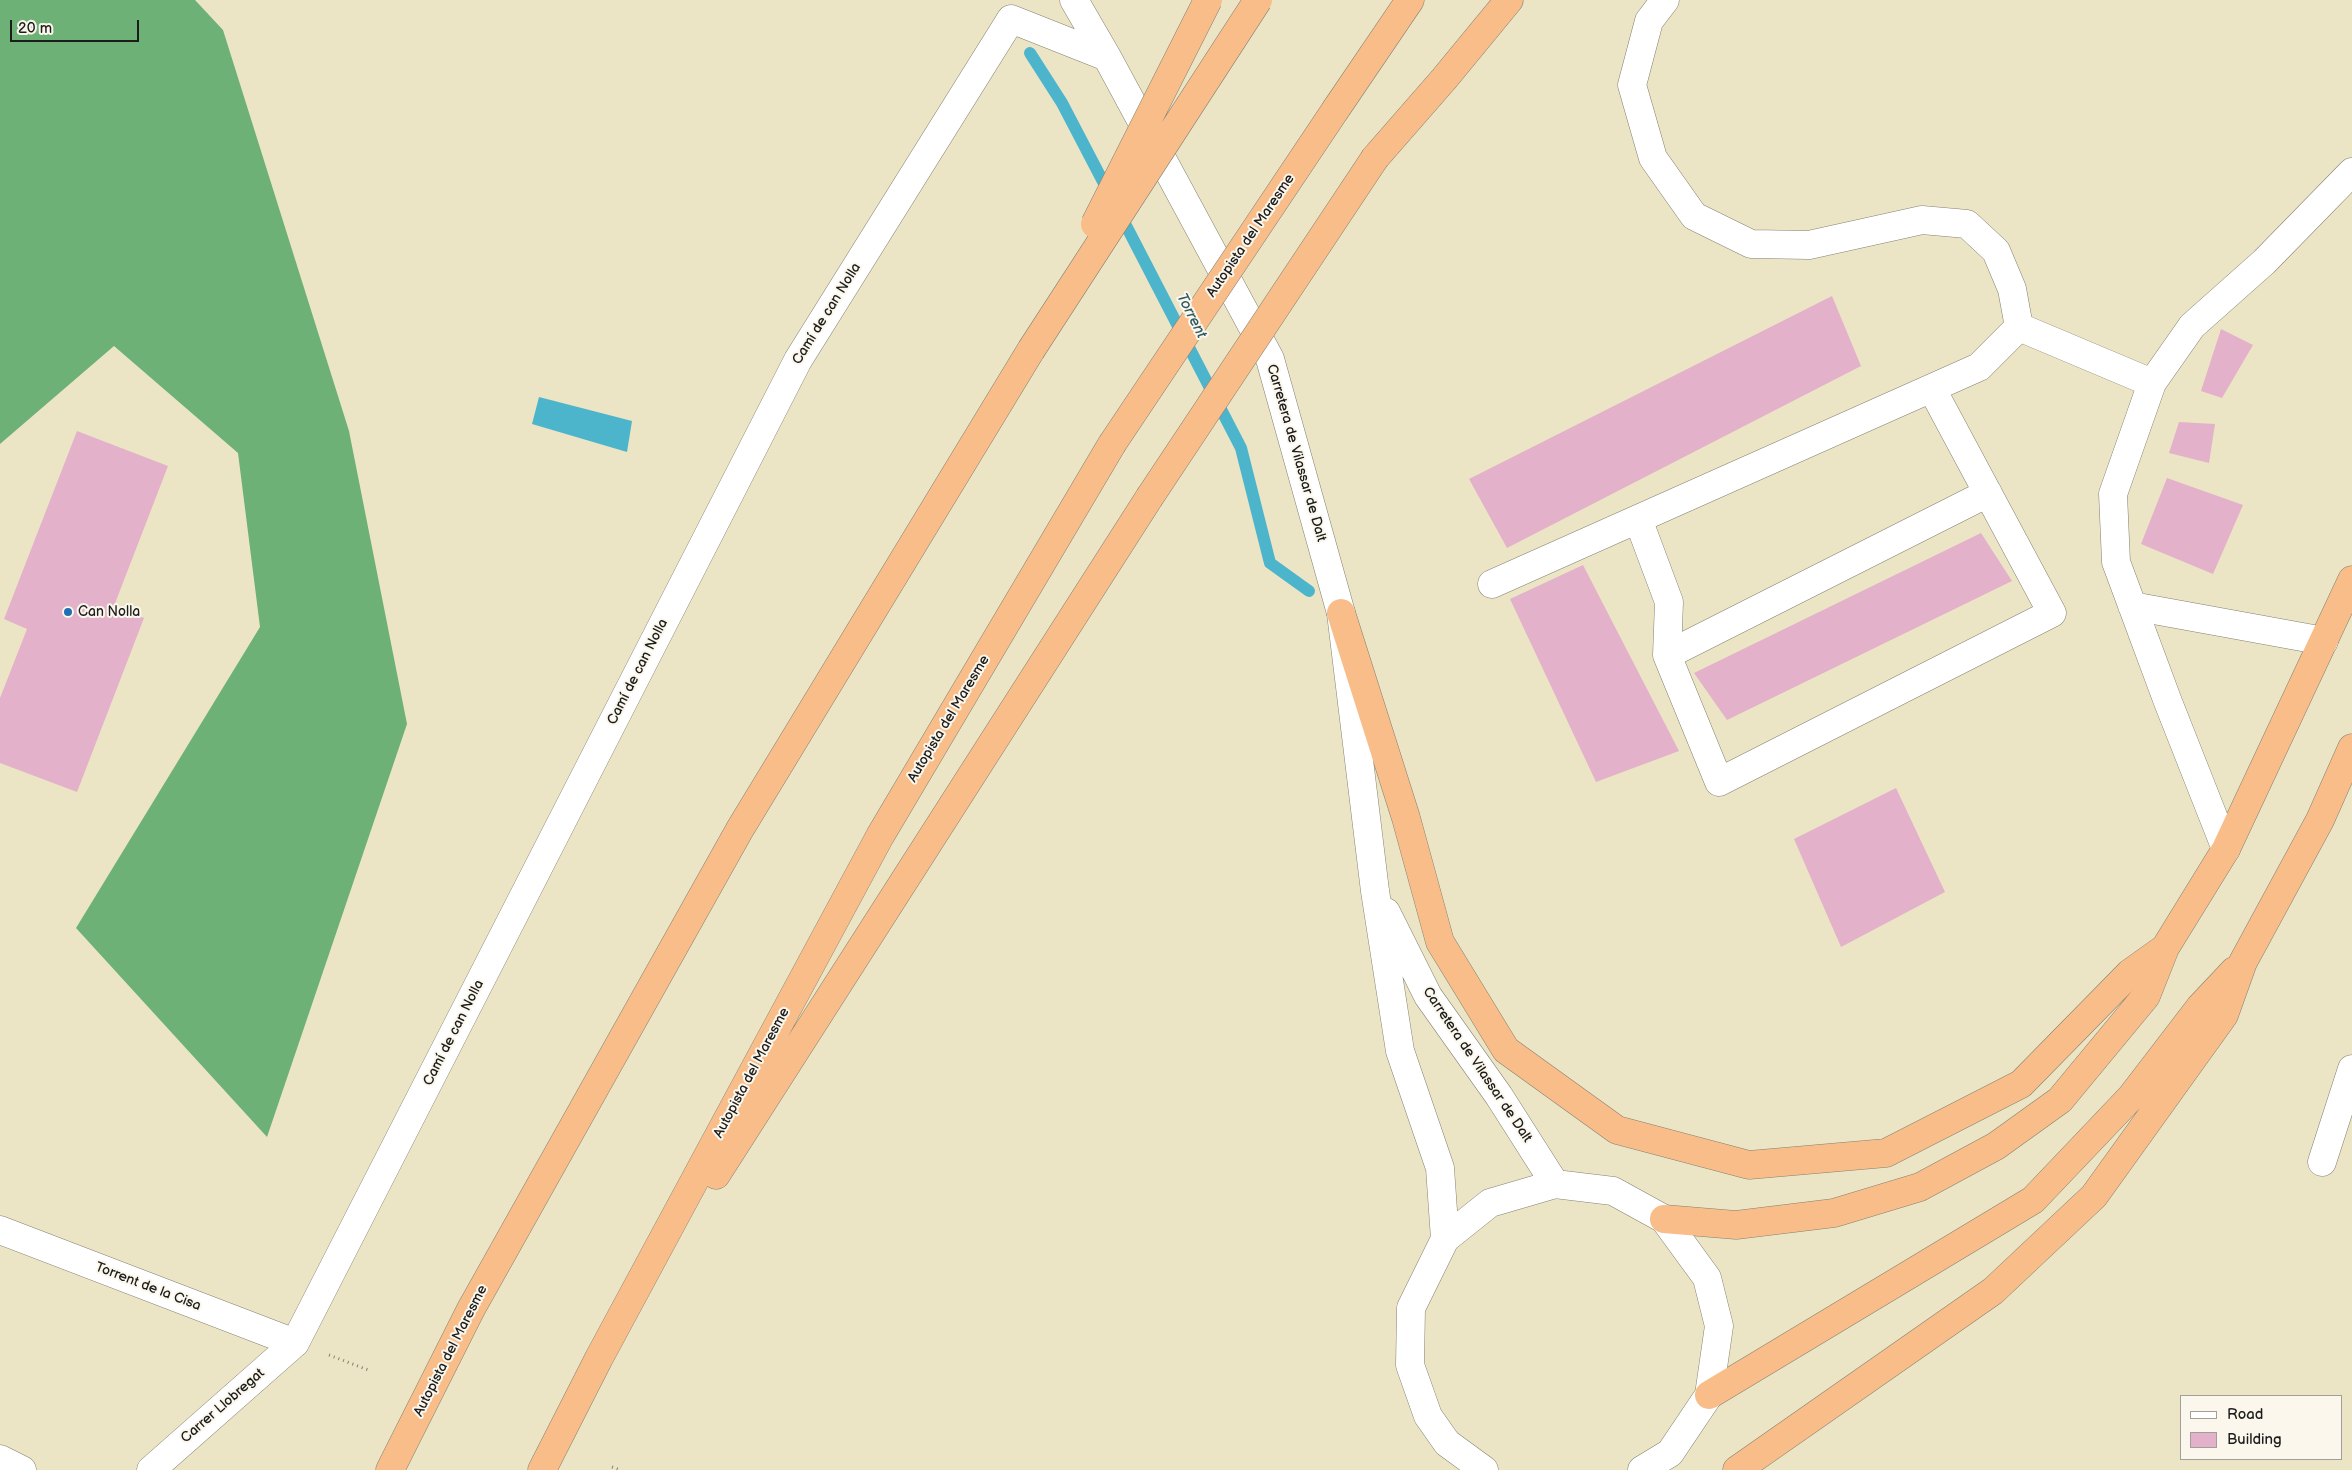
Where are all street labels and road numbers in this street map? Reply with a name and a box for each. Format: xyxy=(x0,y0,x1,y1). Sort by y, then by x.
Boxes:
street label: Autopista del Maresme xyxy=(1203,171,1299,301)
street label: Camí de can Nolla xyxy=(789,260,865,368)
street label: Carretera de Vilassar de Dalt xyxy=(1263,362,1329,544)
street label: Camí de can Nolla xyxy=(604,616,672,728)
street label: Autopista del Maresme xyxy=(904,652,994,786)
street label: Camí de can Nolla xyxy=(420,977,488,1089)
street label: Carretera de Vilassar de Dalt xyxy=(1419,984,1535,1146)
street label: Autopista del Maresme xyxy=(711,1005,793,1141)
street label: Torrent de la Cisa xyxy=(93,1259,203,1315)
street label: Autopista del Maresme xyxy=(411,1283,491,1419)
street label: Carrer Llobregat xyxy=(178,1365,268,1447)

